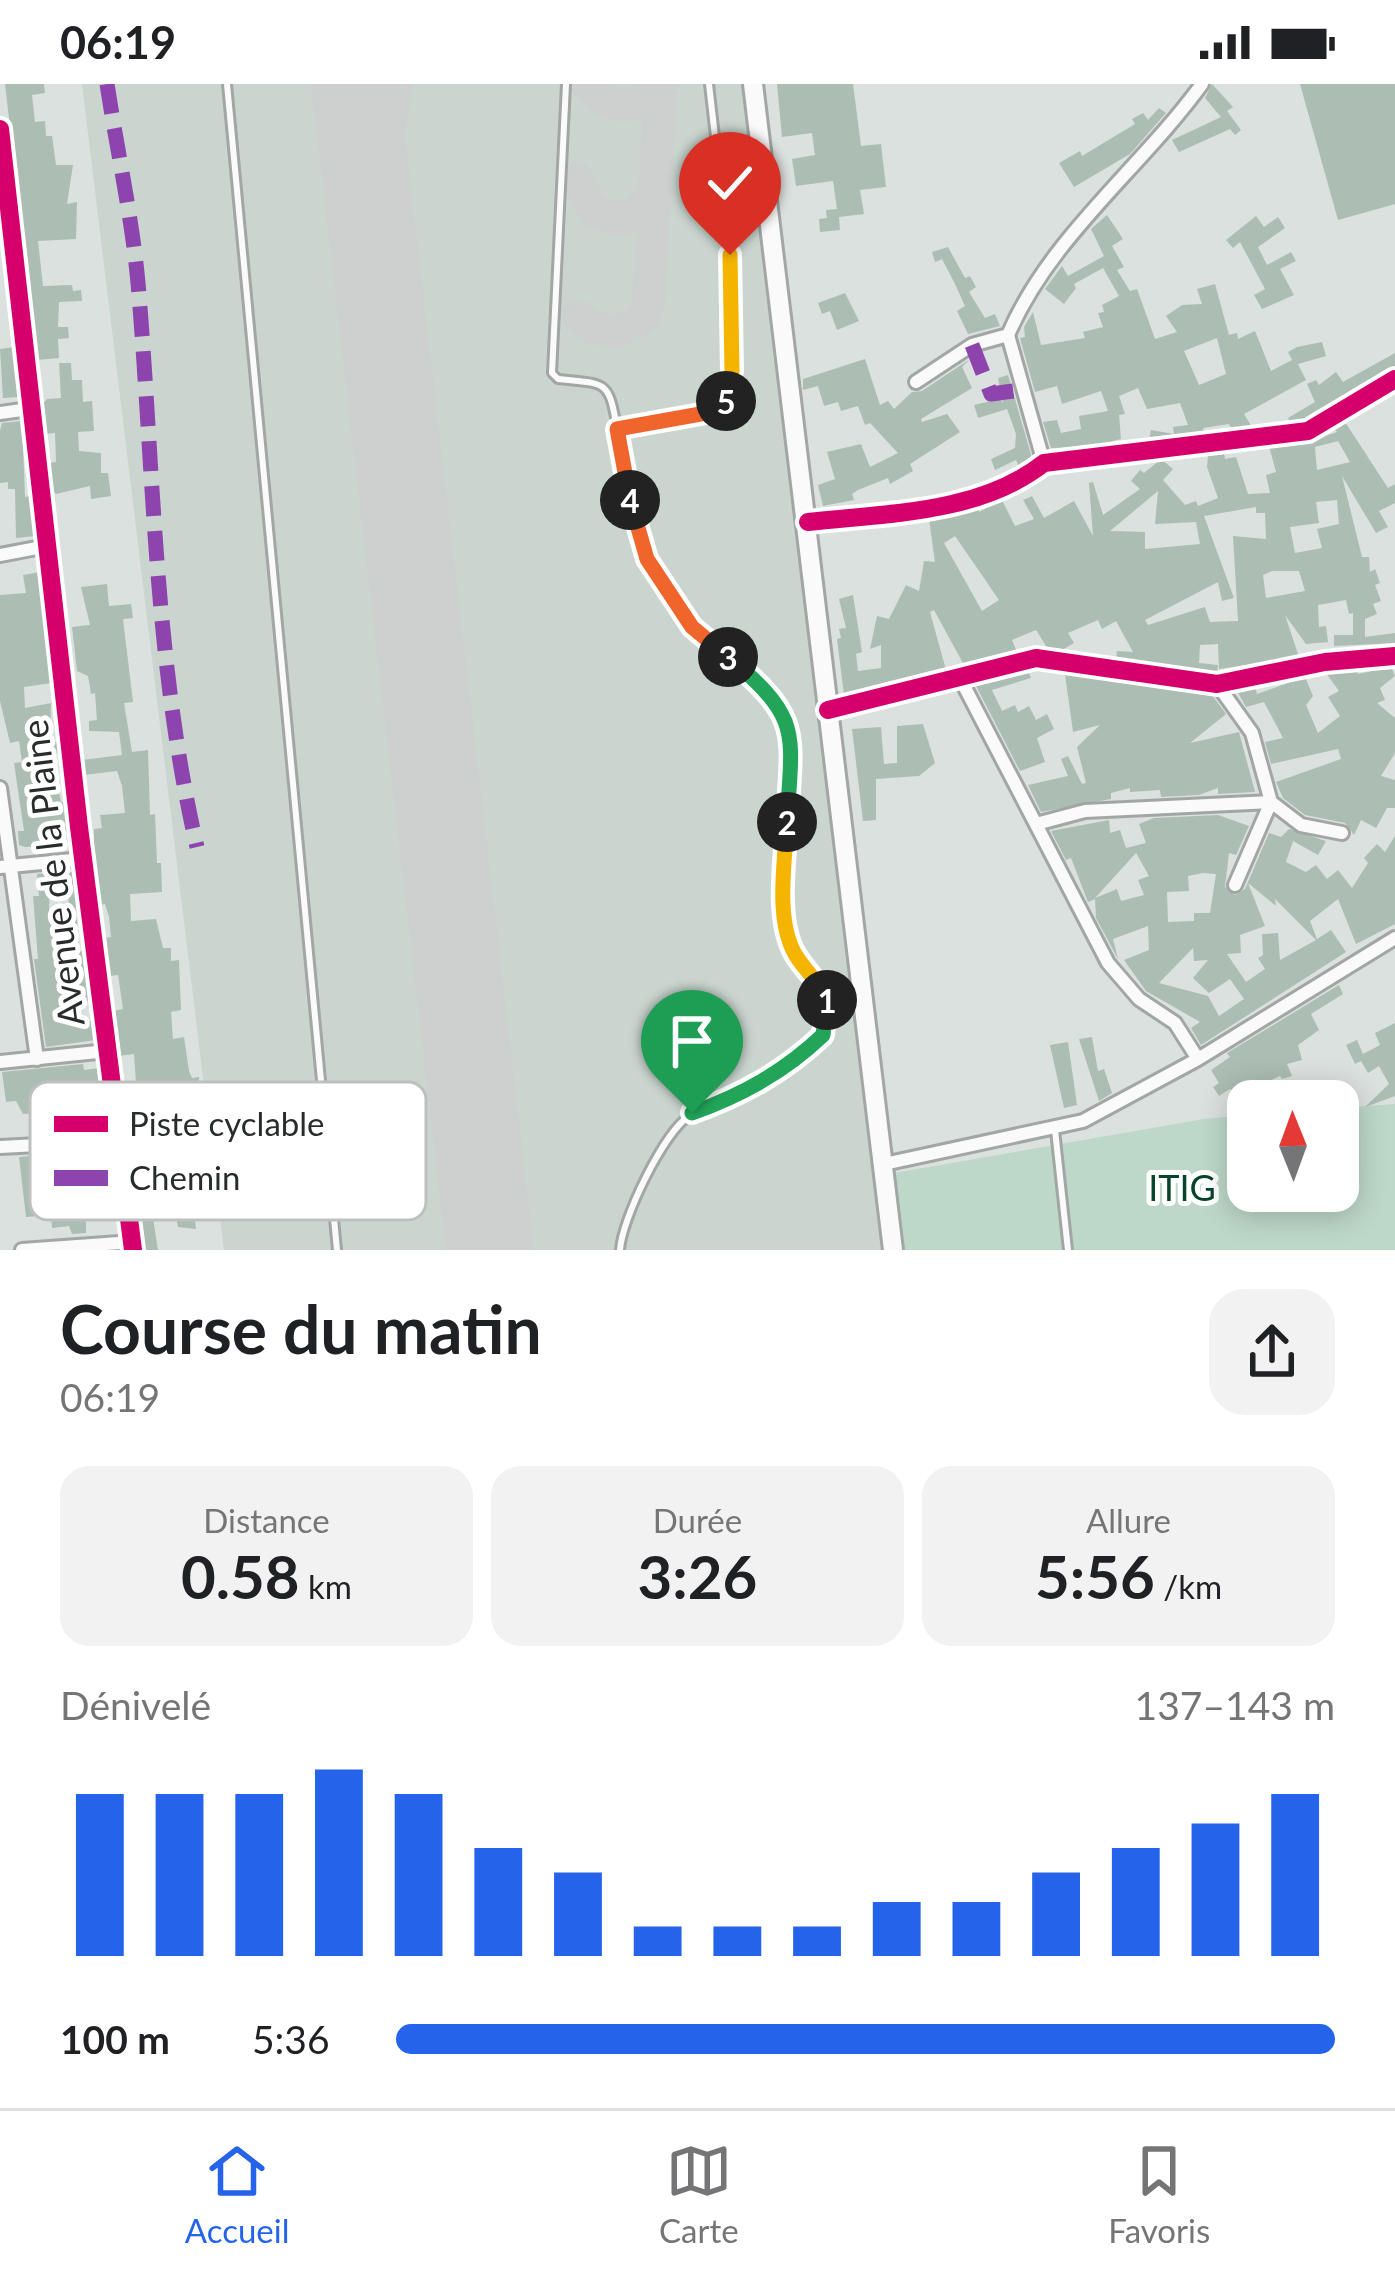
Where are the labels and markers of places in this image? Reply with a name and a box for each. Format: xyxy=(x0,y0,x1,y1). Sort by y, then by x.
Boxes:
pin xyxy=(679,132,781,255)
pin: 5 xyxy=(696,371,756,431)
pin: 4 xyxy=(600,470,660,530)
pin: 3 xyxy=(698,627,758,687)
pin: 2 xyxy=(757,792,817,852)
pin: 1 xyxy=(797,970,857,1030)
pin xyxy=(641,990,743,1113)

